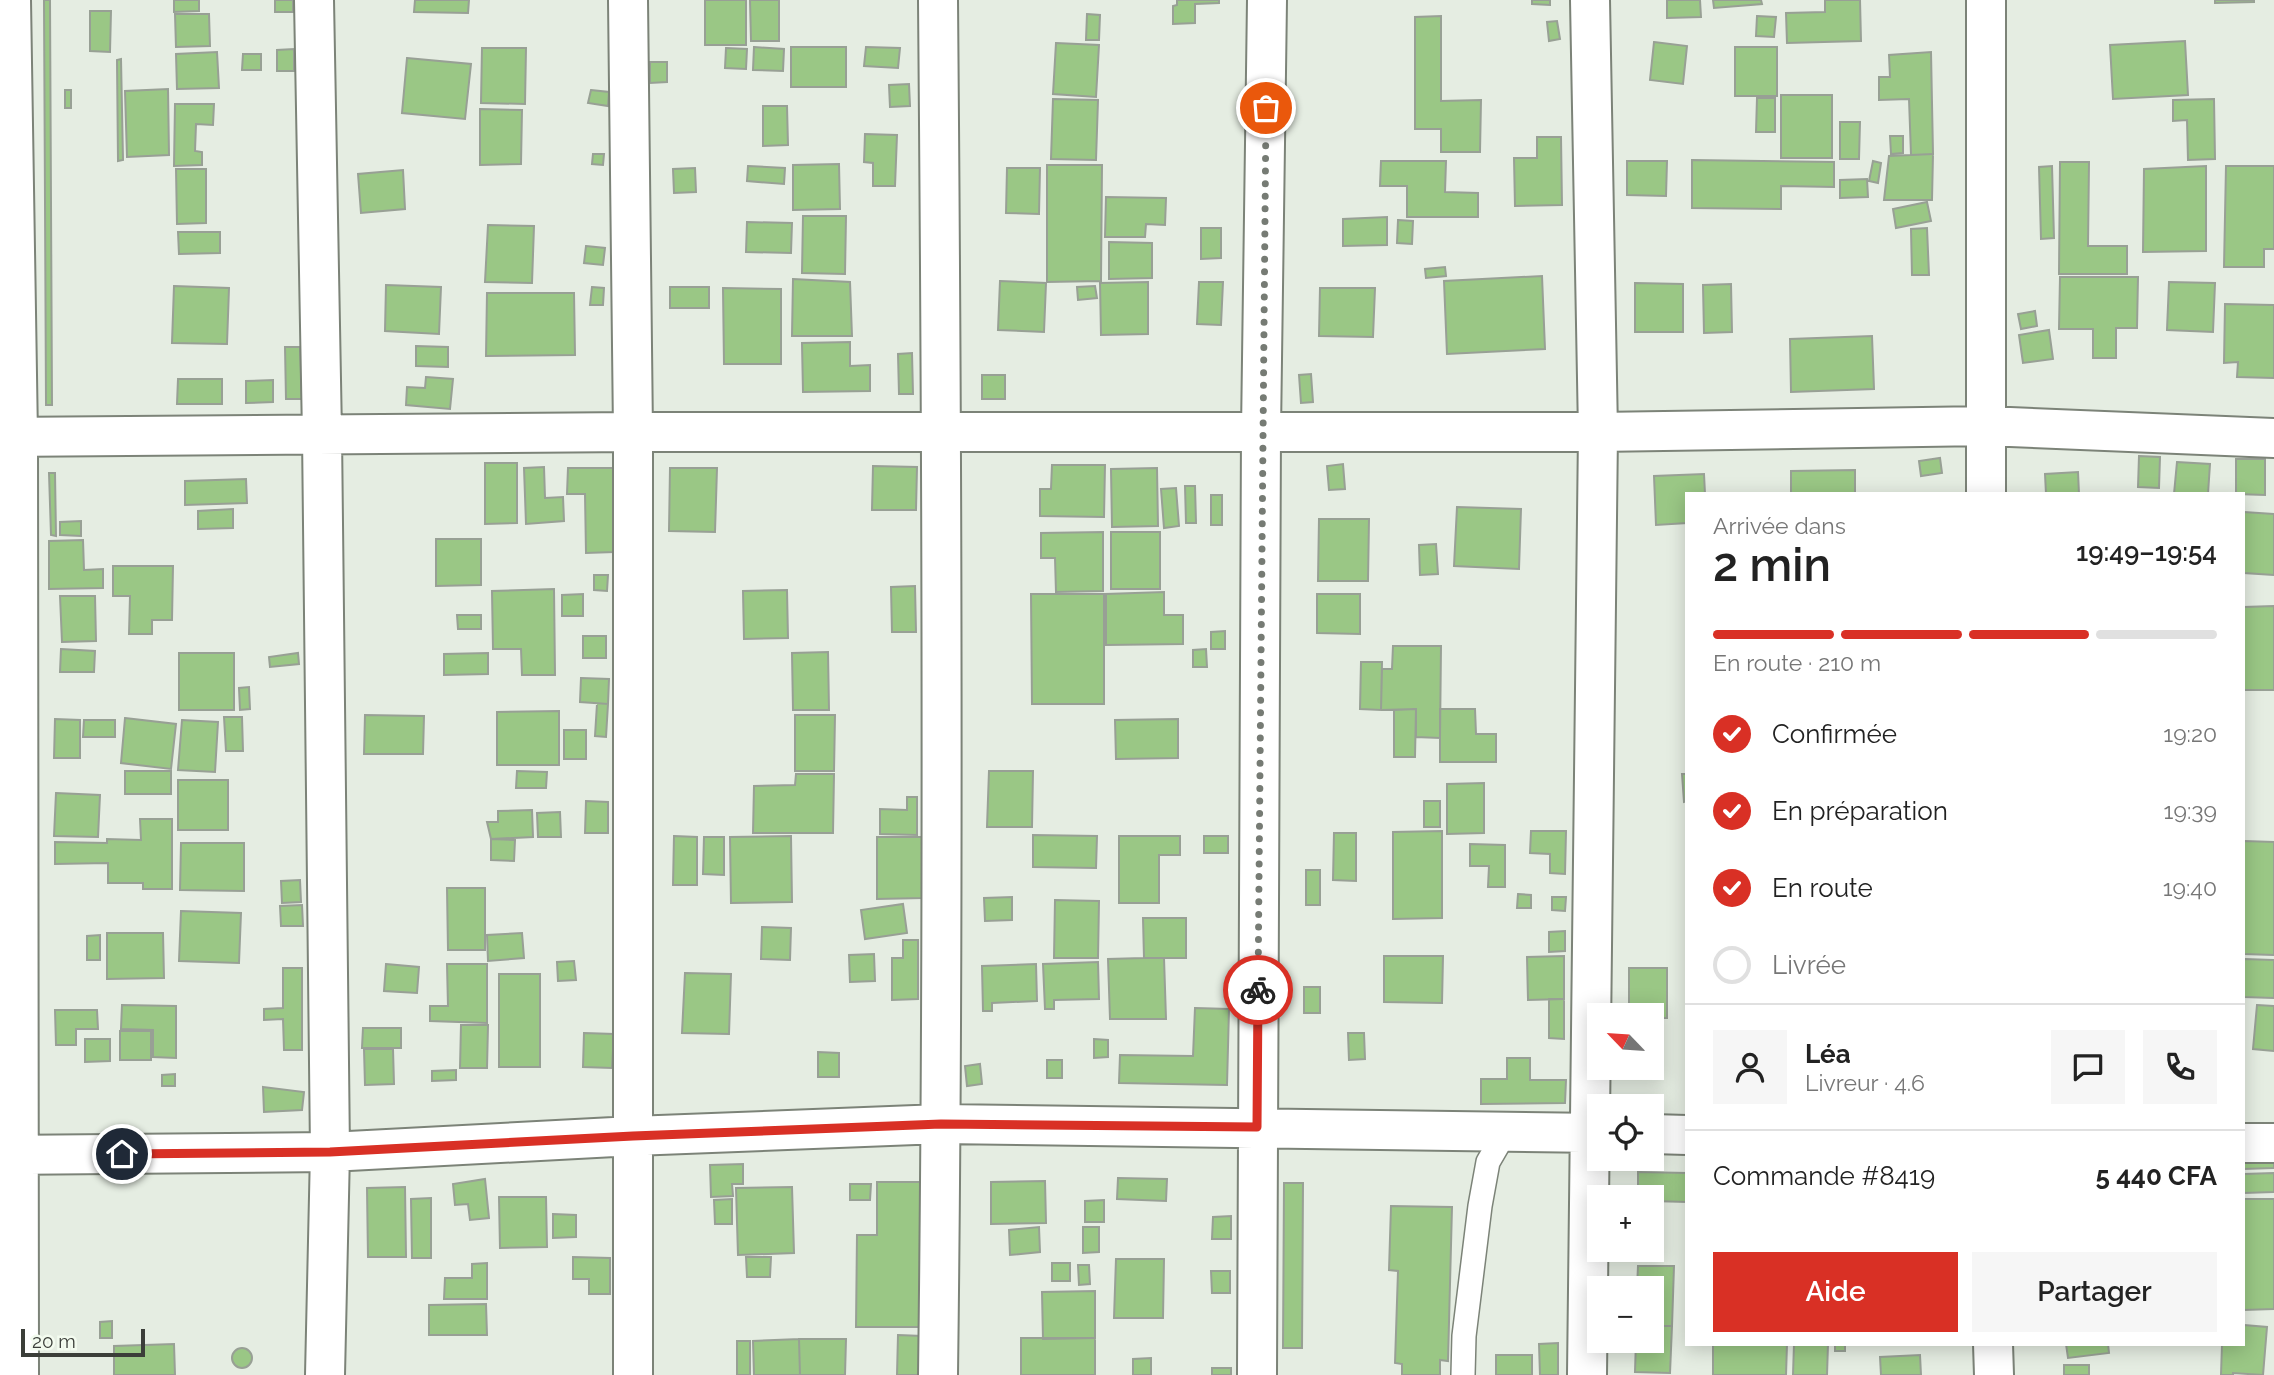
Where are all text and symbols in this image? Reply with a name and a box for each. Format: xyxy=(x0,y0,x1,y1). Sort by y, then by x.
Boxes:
pin xyxy=(1236,78,1296,138)
icon: bag xyxy=(1247,89,1285,127)
text: Arrivée dans xyxy=(1713,512,1846,539)
text: 19:49–19:54 xyxy=(2076,537,2217,567)
text: 2 min xyxy=(1713,538,1831,592)
text: En route · 210 m xyxy=(1713,649,1881,676)
icon: check xyxy=(1713,715,1751,753)
text: Confirmée xyxy=(1772,719,1897,749)
text: 19:20 xyxy=(2163,720,2217,747)
icon: check xyxy=(1713,792,1751,830)
text: En préparation xyxy=(1772,796,1948,826)
text: 19:39 xyxy=(2164,797,2217,824)
icon: check xyxy=(1713,869,1751,907)
text: En route xyxy=(1772,873,1873,903)
text: 19:40 xyxy=(2163,874,2217,901)
text: Livrée xyxy=(1772,950,1846,980)
courier xyxy=(1223,955,1293,1025)
icon: bike xyxy=(1239,971,1277,1009)
north arrow xyxy=(1587,1003,1664,1080)
map controls xyxy=(1587,1003,1664,1353)
button: person xyxy=(1713,1030,1787,1104)
button: chat xyxy=(2051,1030,2125,1104)
button: phone xyxy=(2143,1030,2217,1104)
text: Léa xyxy=(1805,1039,1851,1069)
text: Livreur · 4.6 xyxy=(1805,1069,1925,1096)
button: locate xyxy=(1587,1094,1664,1171)
pin xyxy=(92,1124,152,1184)
icon: home xyxy=(103,1135,141,1173)
text: Commande #8419 xyxy=(1713,1161,1935,1191)
text: 5 440 CFA xyxy=(2096,1161,2217,1191)
button: + xyxy=(1587,1185,1664,1262)
button: Aide xyxy=(1713,1252,1958,1332)
button: Partager xyxy=(1972,1252,2217,1332)
button: − xyxy=(1587,1276,1664,1353)
scale bar xyxy=(21,1326,145,1358)
text: 20 m xyxy=(32,1330,76,1352)

